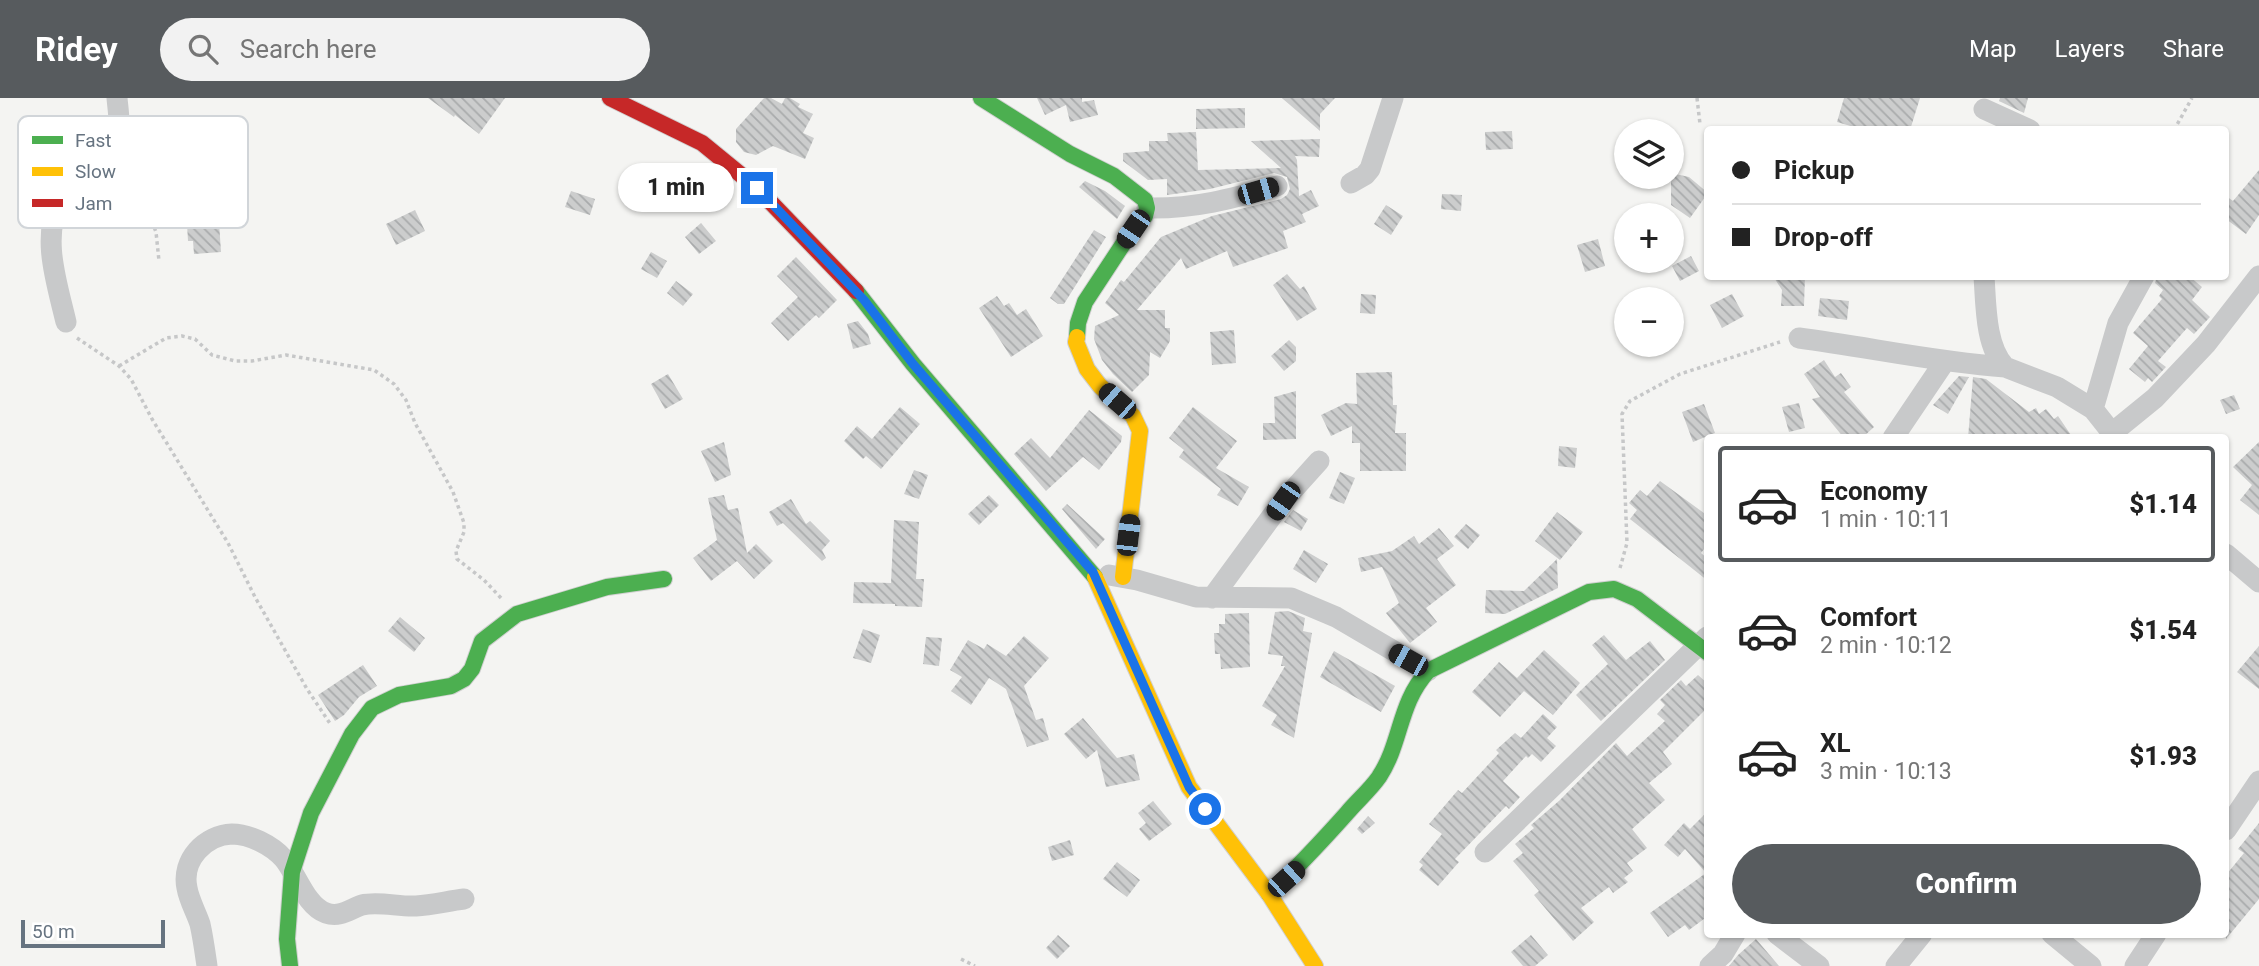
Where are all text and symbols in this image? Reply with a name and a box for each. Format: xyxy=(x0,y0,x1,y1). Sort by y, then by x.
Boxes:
search box xyxy=(160,18,650,81)
text: Ridey xyxy=(35,30,118,69)
icon: search xyxy=(184,30,222,68)
text: Search here xyxy=(240,34,376,64)
text: Map xyxy=(1969,35,2017,63)
text: Layers xyxy=(2055,35,2125,63)
text: Share xyxy=(2163,35,2224,63)
legend xyxy=(18,116,248,228)
map controls xyxy=(1614,119,1684,357)
button: layers xyxy=(1614,119,1684,189)
text: Fast xyxy=(75,129,112,152)
text: Pickup xyxy=(1774,155,1854,185)
text: Slow xyxy=(75,160,116,183)
callout: 1 min xyxy=(617,164,732,212)
route end xyxy=(741,172,773,204)
text: 1 min xyxy=(647,174,705,201)
car xyxy=(1235,175,1282,207)
text: Jam xyxy=(75,192,112,215)
button: + xyxy=(1614,203,1684,273)
car xyxy=(1113,206,1154,252)
text: Drop-off xyxy=(1774,222,1873,252)
button: − xyxy=(1614,287,1684,357)
car xyxy=(1095,379,1140,423)
icon: car xyxy=(1736,473,1799,536)
text: Economy xyxy=(1820,476,1927,506)
car xyxy=(1263,478,1304,524)
text: $1.14 xyxy=(2129,489,2197,519)
text: 1 min · 10:11 xyxy=(1820,506,1952,533)
car xyxy=(1116,513,1141,557)
icon: car xyxy=(1736,599,1799,662)
text: Comfort xyxy=(1820,602,1917,632)
text: $1.54 xyxy=(2129,615,2197,645)
text: 2 min · 10:12 xyxy=(1820,632,1952,659)
car xyxy=(1385,641,1432,679)
icon: car xyxy=(1736,725,1799,788)
text: XL xyxy=(1820,728,1851,758)
text: $1.93 xyxy=(2129,741,2197,771)
text: 3 min · 10:13 xyxy=(1820,758,1952,785)
route start xyxy=(1189,793,1221,825)
button: Confirm xyxy=(1732,844,2201,924)
car xyxy=(1264,857,1309,901)
scale bar xyxy=(21,917,164,949)
text: 50 m xyxy=(32,920,75,943)

